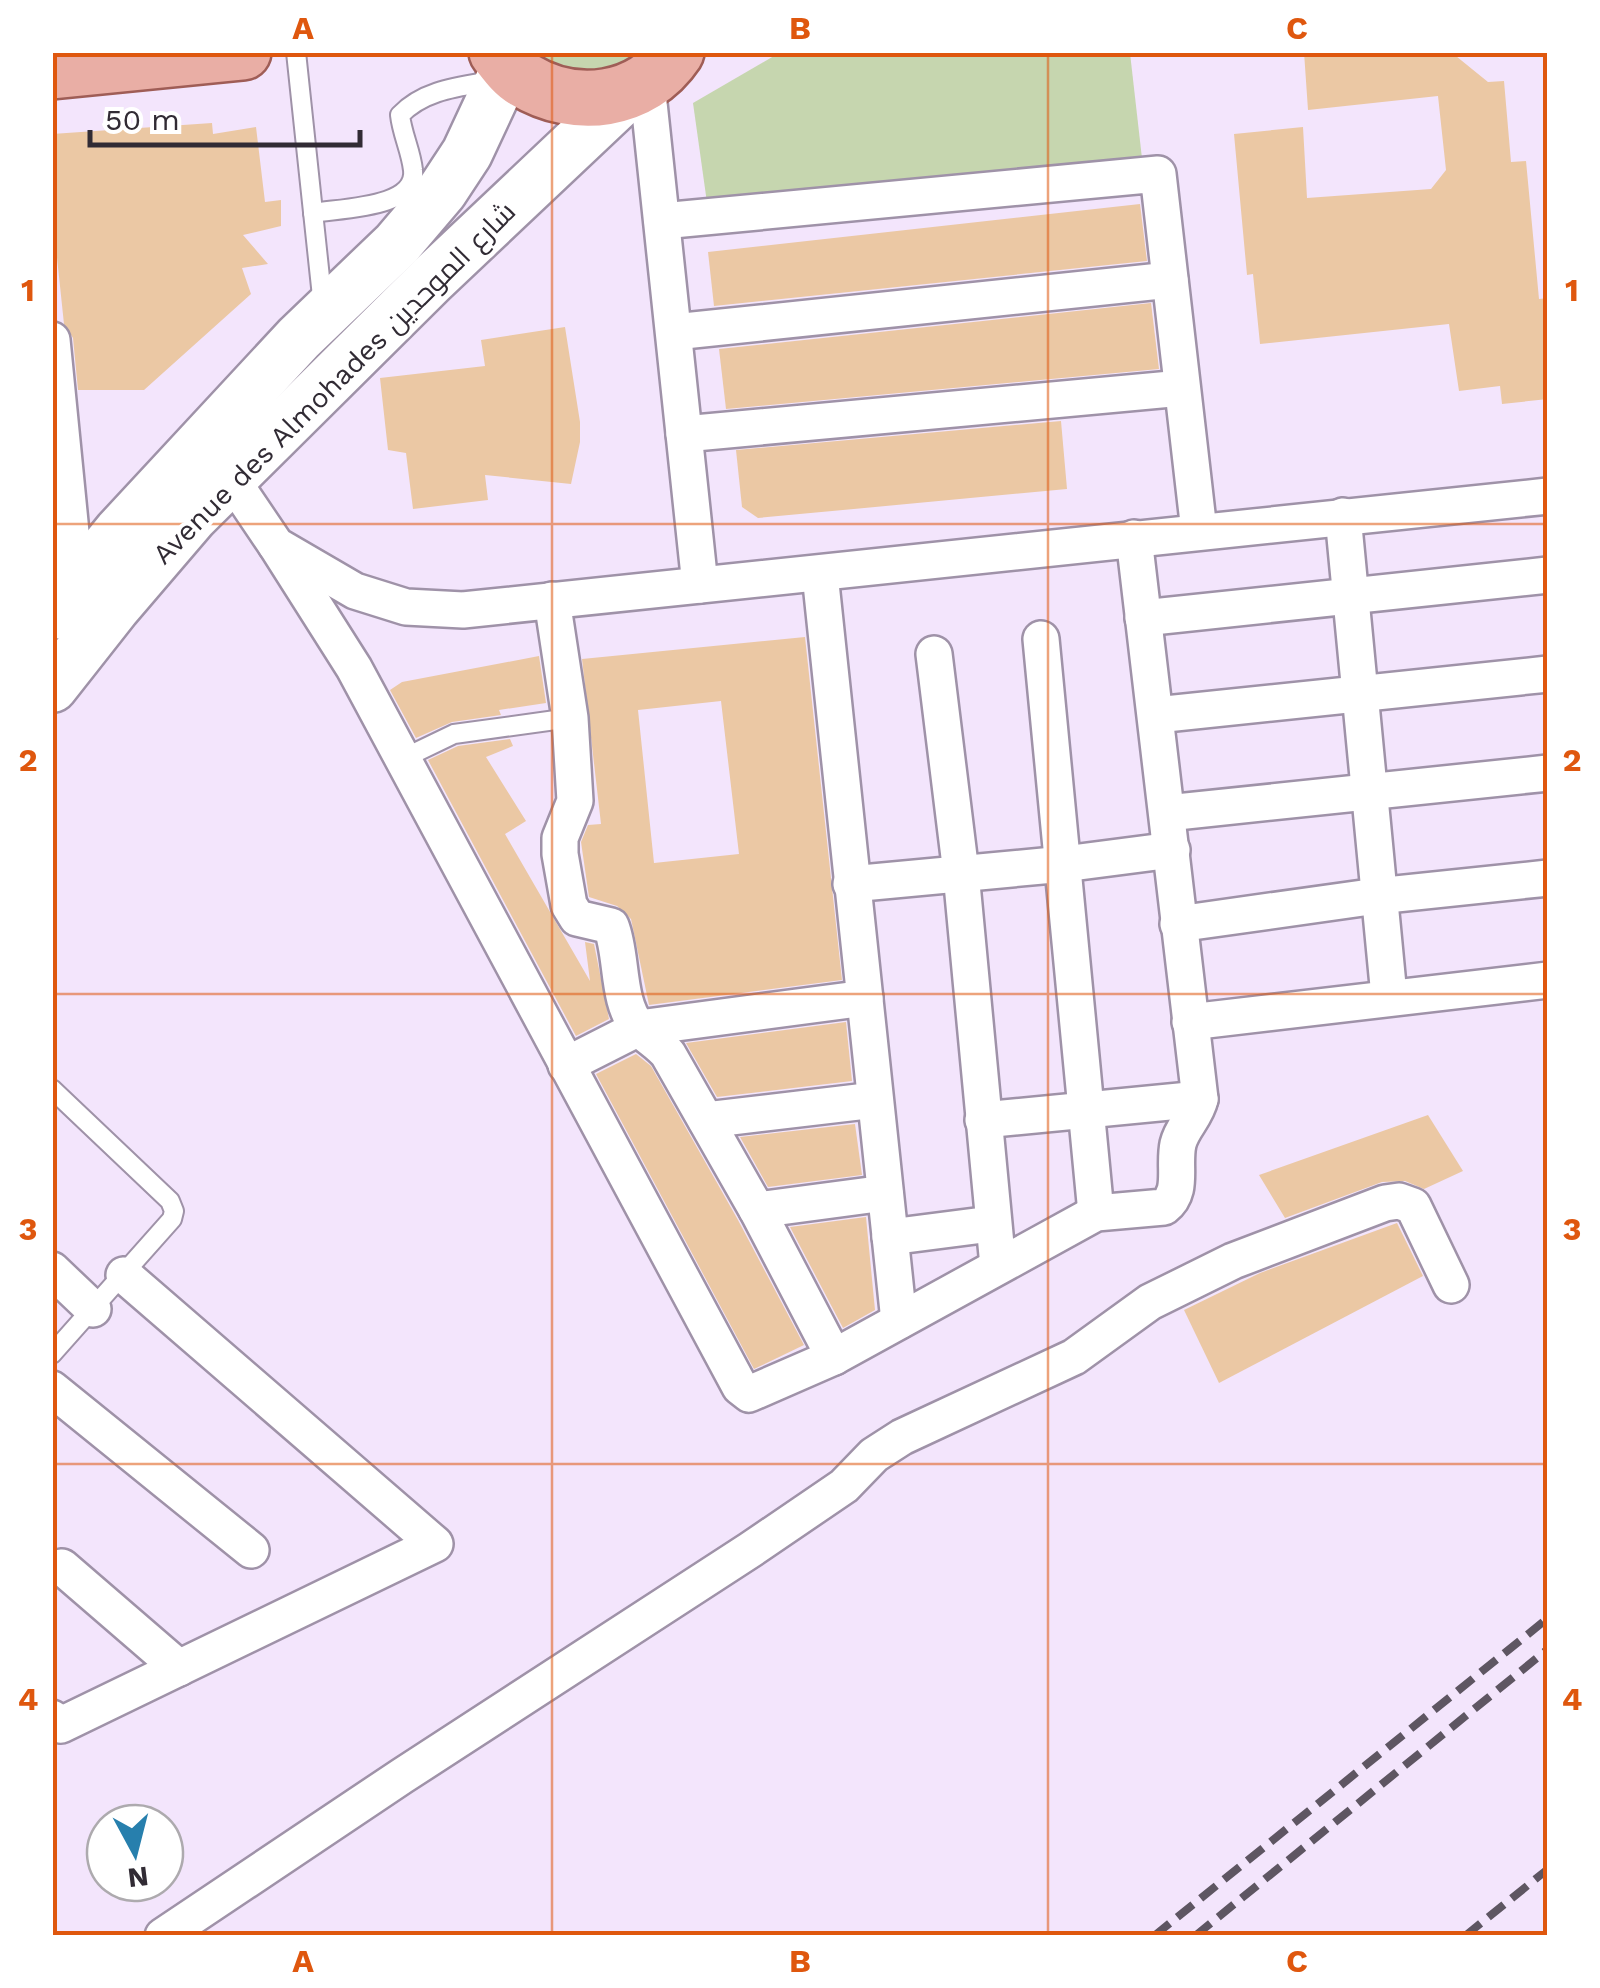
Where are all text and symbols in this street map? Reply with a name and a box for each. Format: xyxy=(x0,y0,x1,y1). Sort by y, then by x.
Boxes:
text: A xyxy=(292,9,314,47)
text: B xyxy=(789,9,811,47)
text: C xyxy=(1286,9,1308,47)
scale bar xyxy=(90,85,360,147)
text: 50 m xyxy=(105,102,180,137)
street label: Avenue des Almohades شارع الموحدين xyxy=(146,195,523,572)
text: 1 xyxy=(21,271,35,309)
text: 1 xyxy=(1565,271,1579,309)
text: 2 xyxy=(18,741,38,779)
text: 2 xyxy=(1562,741,1582,779)
text: 3 xyxy=(19,1210,37,1248)
text: 3 xyxy=(1563,1210,1581,1248)
text: 4 xyxy=(18,1680,38,1718)
text: 4 xyxy=(1562,1680,1582,1718)
north arrow xyxy=(85,1803,185,1903)
text: N xyxy=(126,1860,150,1895)
text: A xyxy=(292,1942,314,1980)
text: B xyxy=(789,1942,811,1980)
text: C xyxy=(1286,1942,1308,1980)

